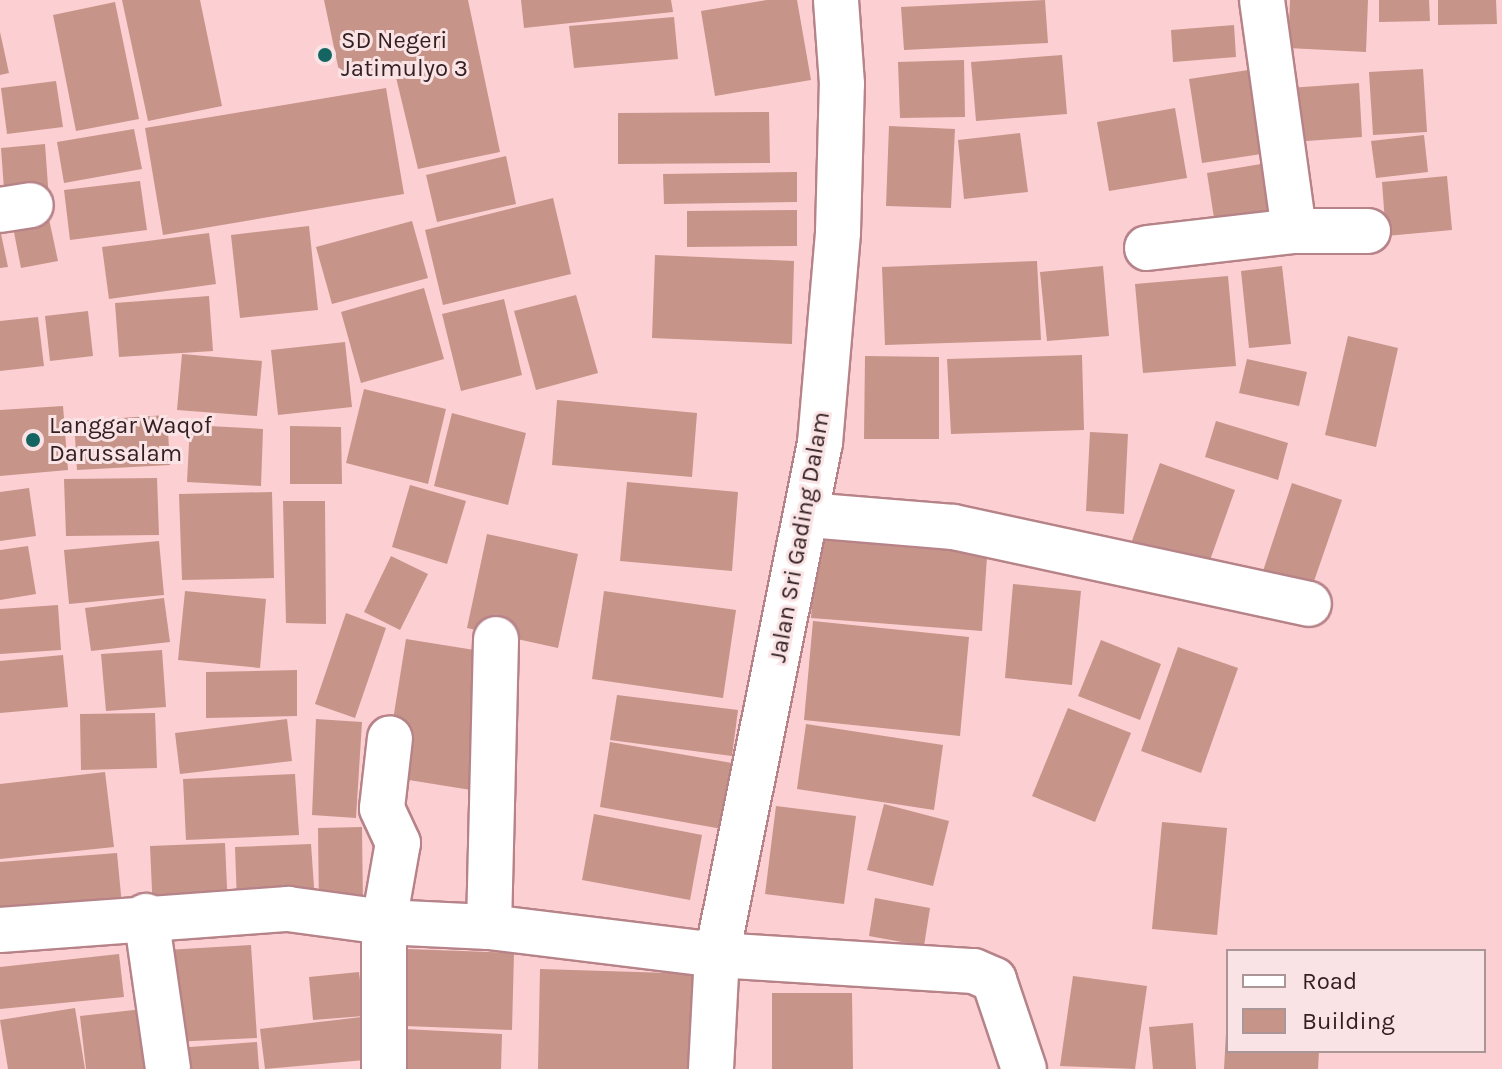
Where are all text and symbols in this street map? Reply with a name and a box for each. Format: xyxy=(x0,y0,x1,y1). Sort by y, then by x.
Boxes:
place label: SD Negeri Jatimulyo 3 xyxy=(341,27,468,83)
marker: SD Negeri Jatimulyo 3 xyxy=(316,46,334,64)
street label: Jalan Sri Gading Dalam xyxy=(764,409,836,665)
place label: Langgar Waqof Darussalam xyxy=(49,412,212,468)
marker: Langgar Waqof Darussalam xyxy=(24,431,42,449)
legend xyxy=(1226,949,1486,1053)
text: Road xyxy=(1302,967,1357,995)
text: Building xyxy=(1302,1007,1395,1035)

